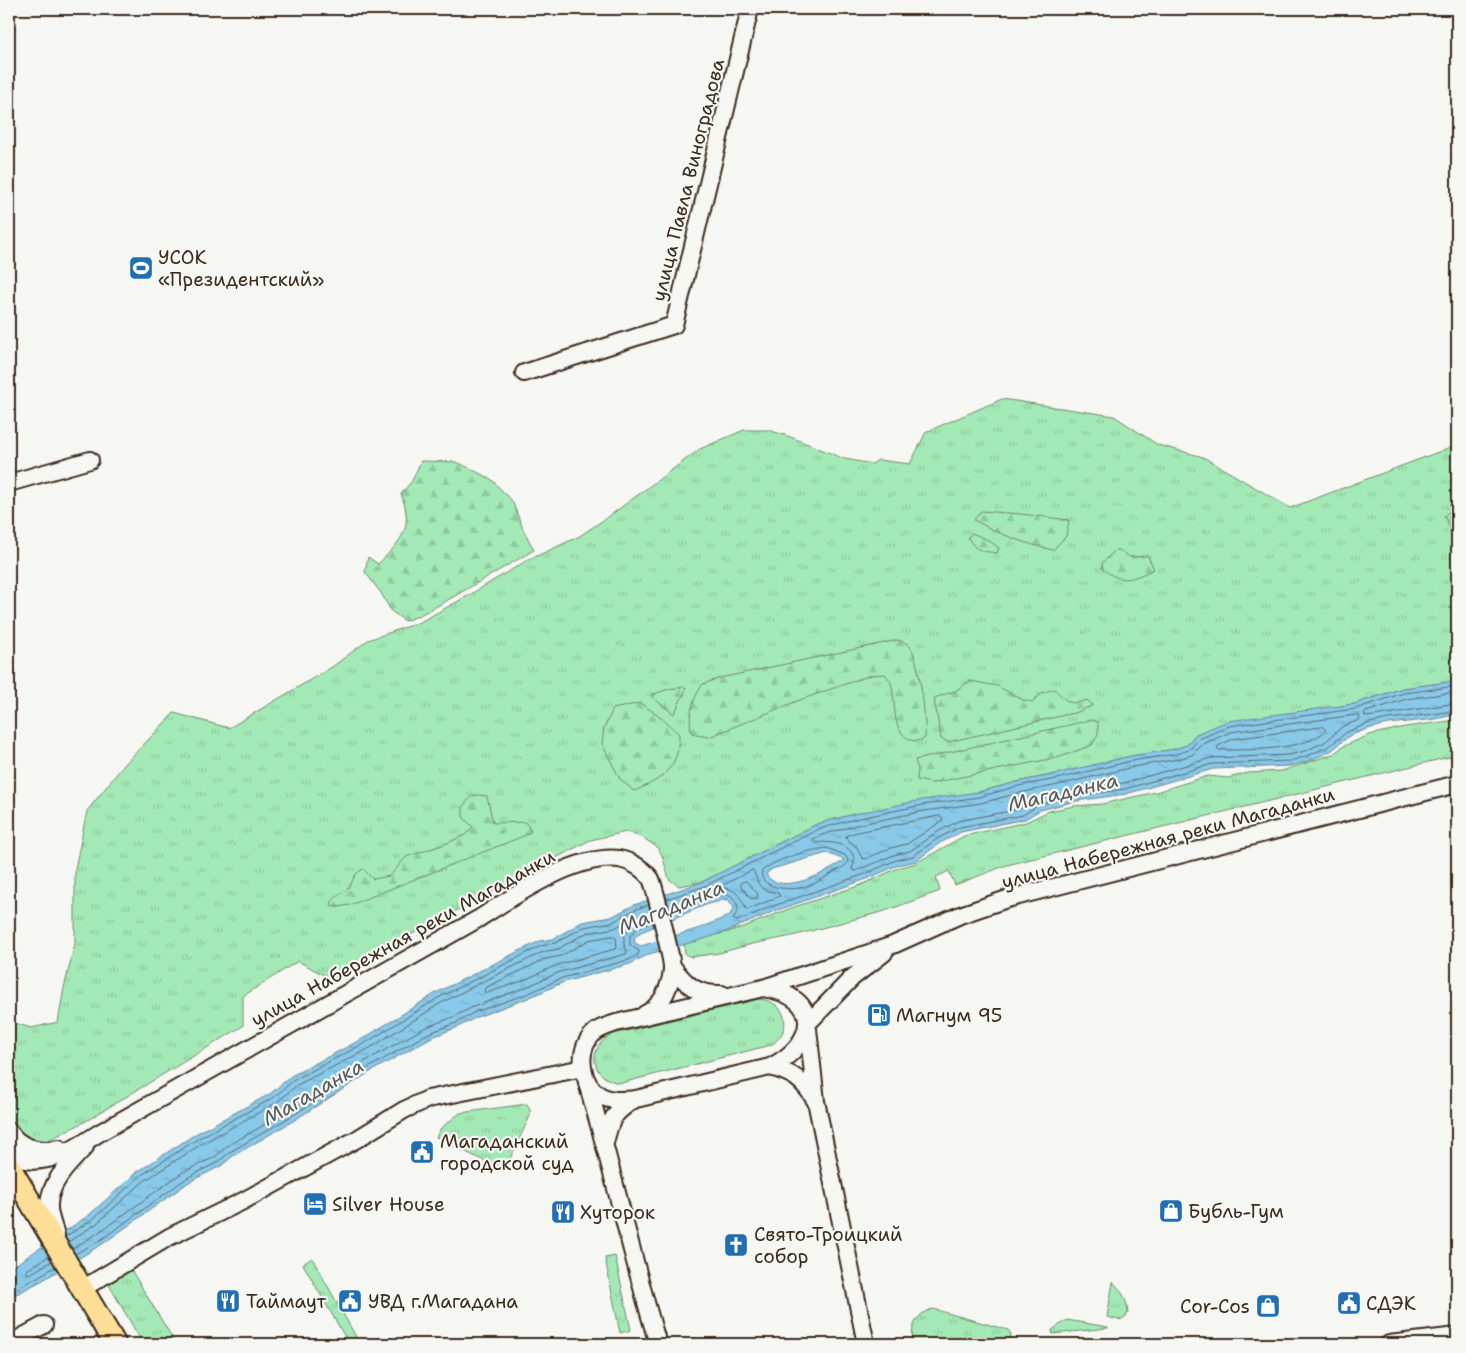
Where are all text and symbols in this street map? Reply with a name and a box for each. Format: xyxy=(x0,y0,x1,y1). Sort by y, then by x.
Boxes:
street label: улица Павла Виноградова xyxy=(646,56,730,304)
place label: УСОК «Президентский» xyxy=(158,245,324,292)
sports icon: УСОК «Президентский» xyxy=(128,255,154,281)
water label: Магаданка xyxy=(1005,767,1121,817)
street label: улица Набережная реки Магаданки xyxy=(999,781,1337,895)
street label: улица Набережная реки Магаданки xyxy=(247,844,559,1032)
water label: Магаданка xyxy=(614,874,728,940)
fuel station icon: Магнум 95 xyxy=(866,1002,892,1028)
place label: Магнум 95 xyxy=(896,1003,1003,1028)
water label: Магаданка xyxy=(258,1053,368,1131)
place label: Магаданский городской суд xyxy=(440,1129,574,1176)
public building icon: Магаданский городской суд xyxy=(409,1139,435,1165)
hotel icon: Silver House xyxy=(302,1191,328,1217)
place label: Silver House xyxy=(332,1192,445,1217)
shop icon: Бубль-Гум xyxy=(1158,1198,1184,1224)
restaurant icon: Хуторок xyxy=(550,1199,576,1225)
place label: Бубль-Гум xyxy=(1188,1199,1284,1224)
place label: Хуторок xyxy=(580,1200,655,1225)
place label: Свято-Троицкий собор xyxy=(754,1222,902,1269)
church icon: Свято-Троицкий собор xyxy=(723,1232,749,1258)
restaurant icon: Таймаут xyxy=(215,1288,241,1314)
public building icon: УВД г.Магадана xyxy=(337,1288,363,1314)
place label: Таймаут xyxy=(246,1289,327,1314)
place label: УВД г.Магадана xyxy=(368,1289,518,1314)
public building icon: СДЭК xyxy=(1336,1290,1362,1316)
place label: СДЭК xyxy=(1366,1291,1416,1316)
shop icon: Cor-Cos xyxy=(1255,1293,1281,1319)
place label: Cor-Cos xyxy=(1180,1294,1250,1319)

